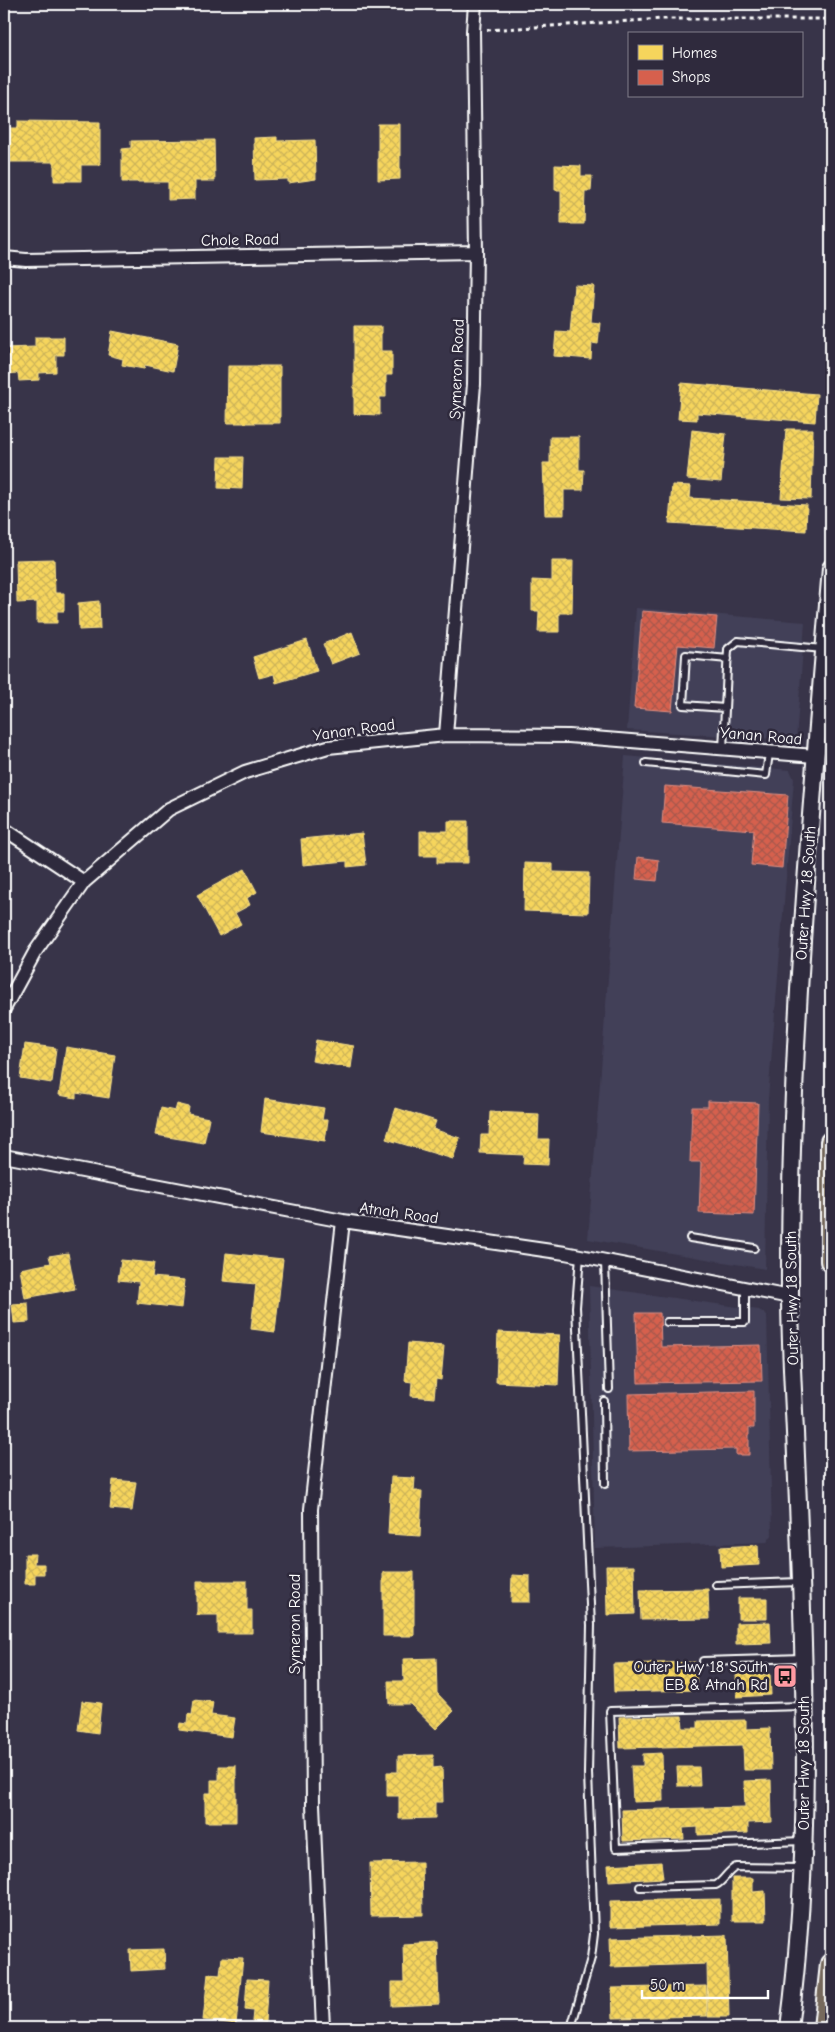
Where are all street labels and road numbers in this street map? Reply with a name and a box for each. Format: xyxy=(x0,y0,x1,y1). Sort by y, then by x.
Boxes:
street label: Chole Road xyxy=(201,230,279,250)
street label: Symeron Road xyxy=(446,318,468,420)
street label: Yanan Road xyxy=(312,715,396,745)
street label: Yanan Road xyxy=(719,723,803,749)
street label: Outer Hwy 18 South xyxy=(792,825,820,961)
street label: Atnah Road xyxy=(358,1199,440,1227)
street label: Outer Hwy 18 South xyxy=(782,1231,802,1365)
street label: Symeron Road xyxy=(286,1574,304,1674)
street label: Outer Hwy 18 South xyxy=(795,1696,813,1830)

